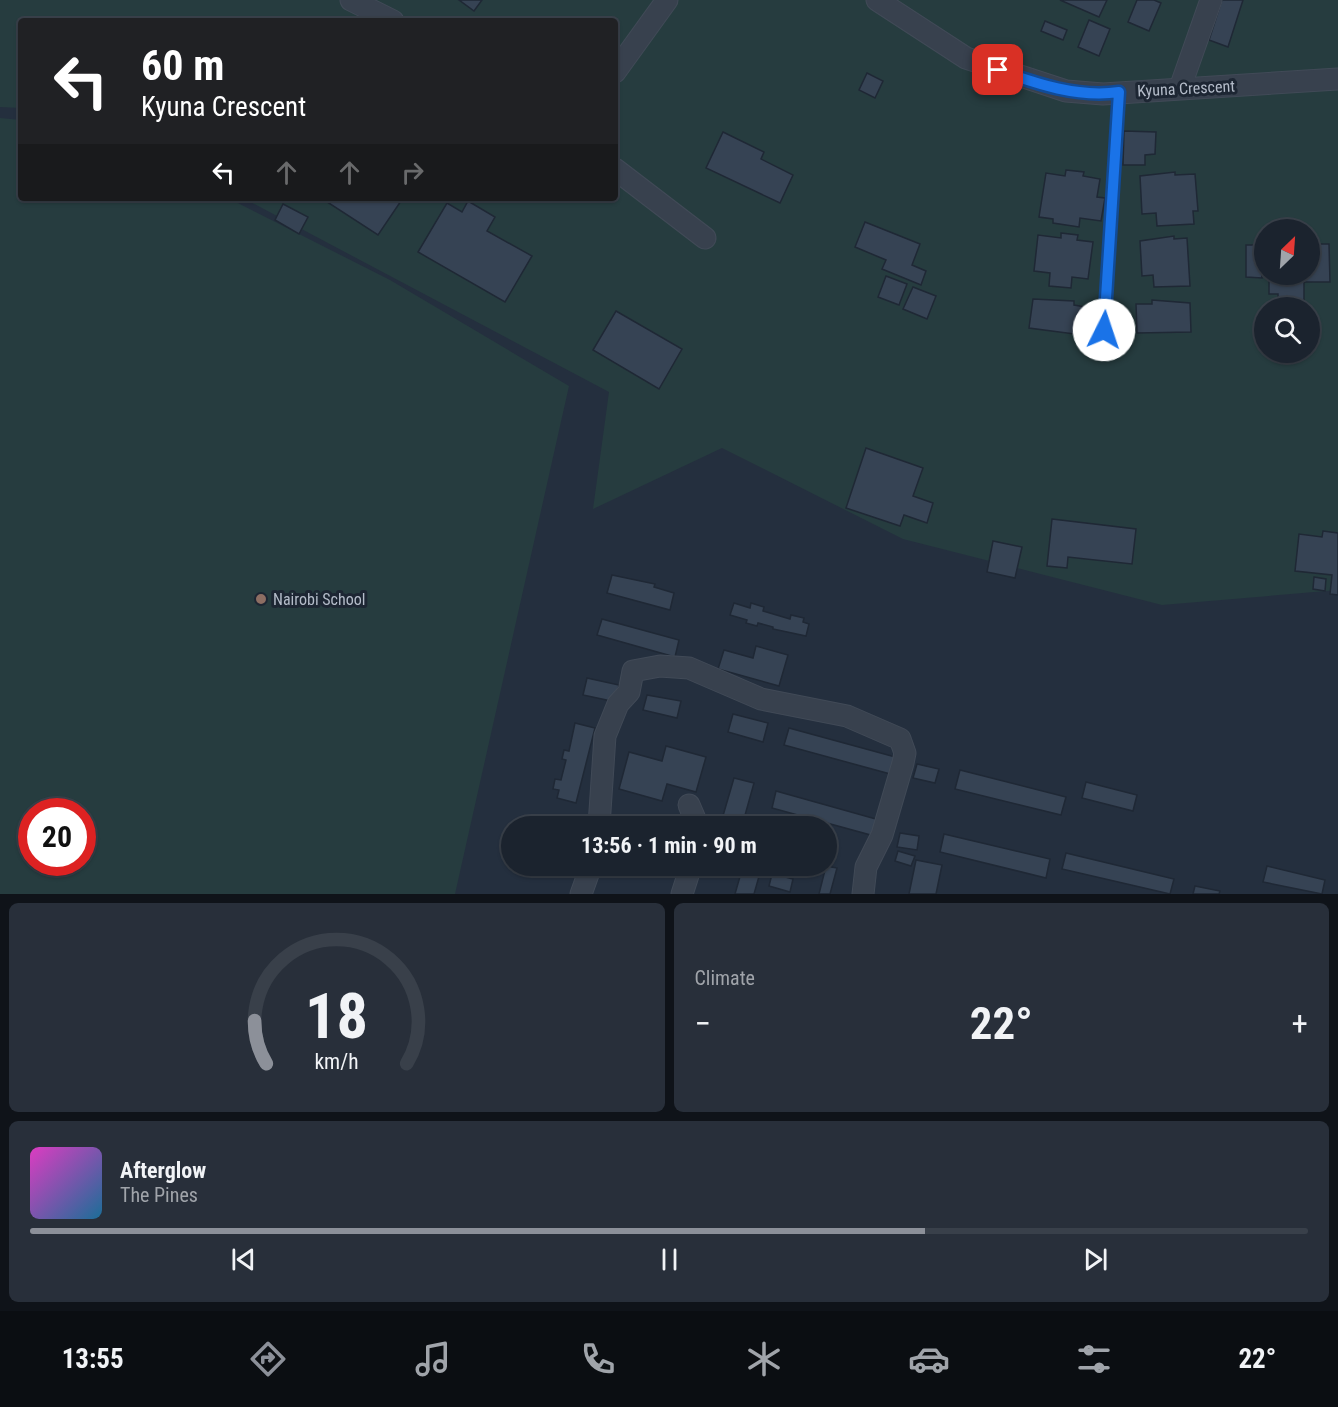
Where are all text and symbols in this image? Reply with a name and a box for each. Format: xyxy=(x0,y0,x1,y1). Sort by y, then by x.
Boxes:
text: 60 m xyxy=(141,41,224,90)
icon: left xyxy=(42,42,120,120)
pin xyxy=(972,44,1023,95)
icon: arrive xyxy=(981,53,1014,86)
street label: Kyuna Crescent xyxy=(1137,76,1236,101)
text: Kyuna Crescent xyxy=(141,91,306,123)
icon: left xyxy=(207,156,240,189)
icon: ahead xyxy=(270,156,303,189)
icon: ahead xyxy=(333,156,366,189)
icon: right xyxy=(396,156,429,189)
north arrow xyxy=(1254,219,1320,285)
map controls xyxy=(1254,219,1320,363)
button: search xyxy=(1254,297,1320,363)
position arrow xyxy=(1072,298,1136,362)
place label: Nairobi School xyxy=(273,590,365,609)
marker: Nairobi School xyxy=(254,592,268,606)
speed limit sign: 20 xyxy=(18,798,96,876)
text: 13:56 · 1 min · 90 m xyxy=(581,833,757,858)
text: Climate xyxy=(695,966,755,990)
text: 18 xyxy=(305,980,368,1053)
text: 22° xyxy=(970,997,1033,1050)
text: − xyxy=(695,1004,711,1043)
text: + xyxy=(1292,1004,1308,1043)
text: km/h xyxy=(315,1050,359,1075)
text: Afterglow xyxy=(120,1158,206,1183)
text: The Pines xyxy=(120,1183,198,1207)
icon: previous xyxy=(227,1243,260,1276)
icon: pause xyxy=(653,1243,686,1276)
icon: next xyxy=(1079,1243,1112,1276)
icon: directions xyxy=(247,1338,289,1380)
icon: music xyxy=(412,1338,454,1380)
icon: phone xyxy=(577,1338,619,1380)
icon: climate xyxy=(743,1338,785,1380)
icon: car xyxy=(908,1338,950,1380)
icon: filters xyxy=(1073,1338,1115,1380)
text: 13:55 xyxy=(62,1343,124,1375)
text: 22° xyxy=(1238,1343,1276,1375)

